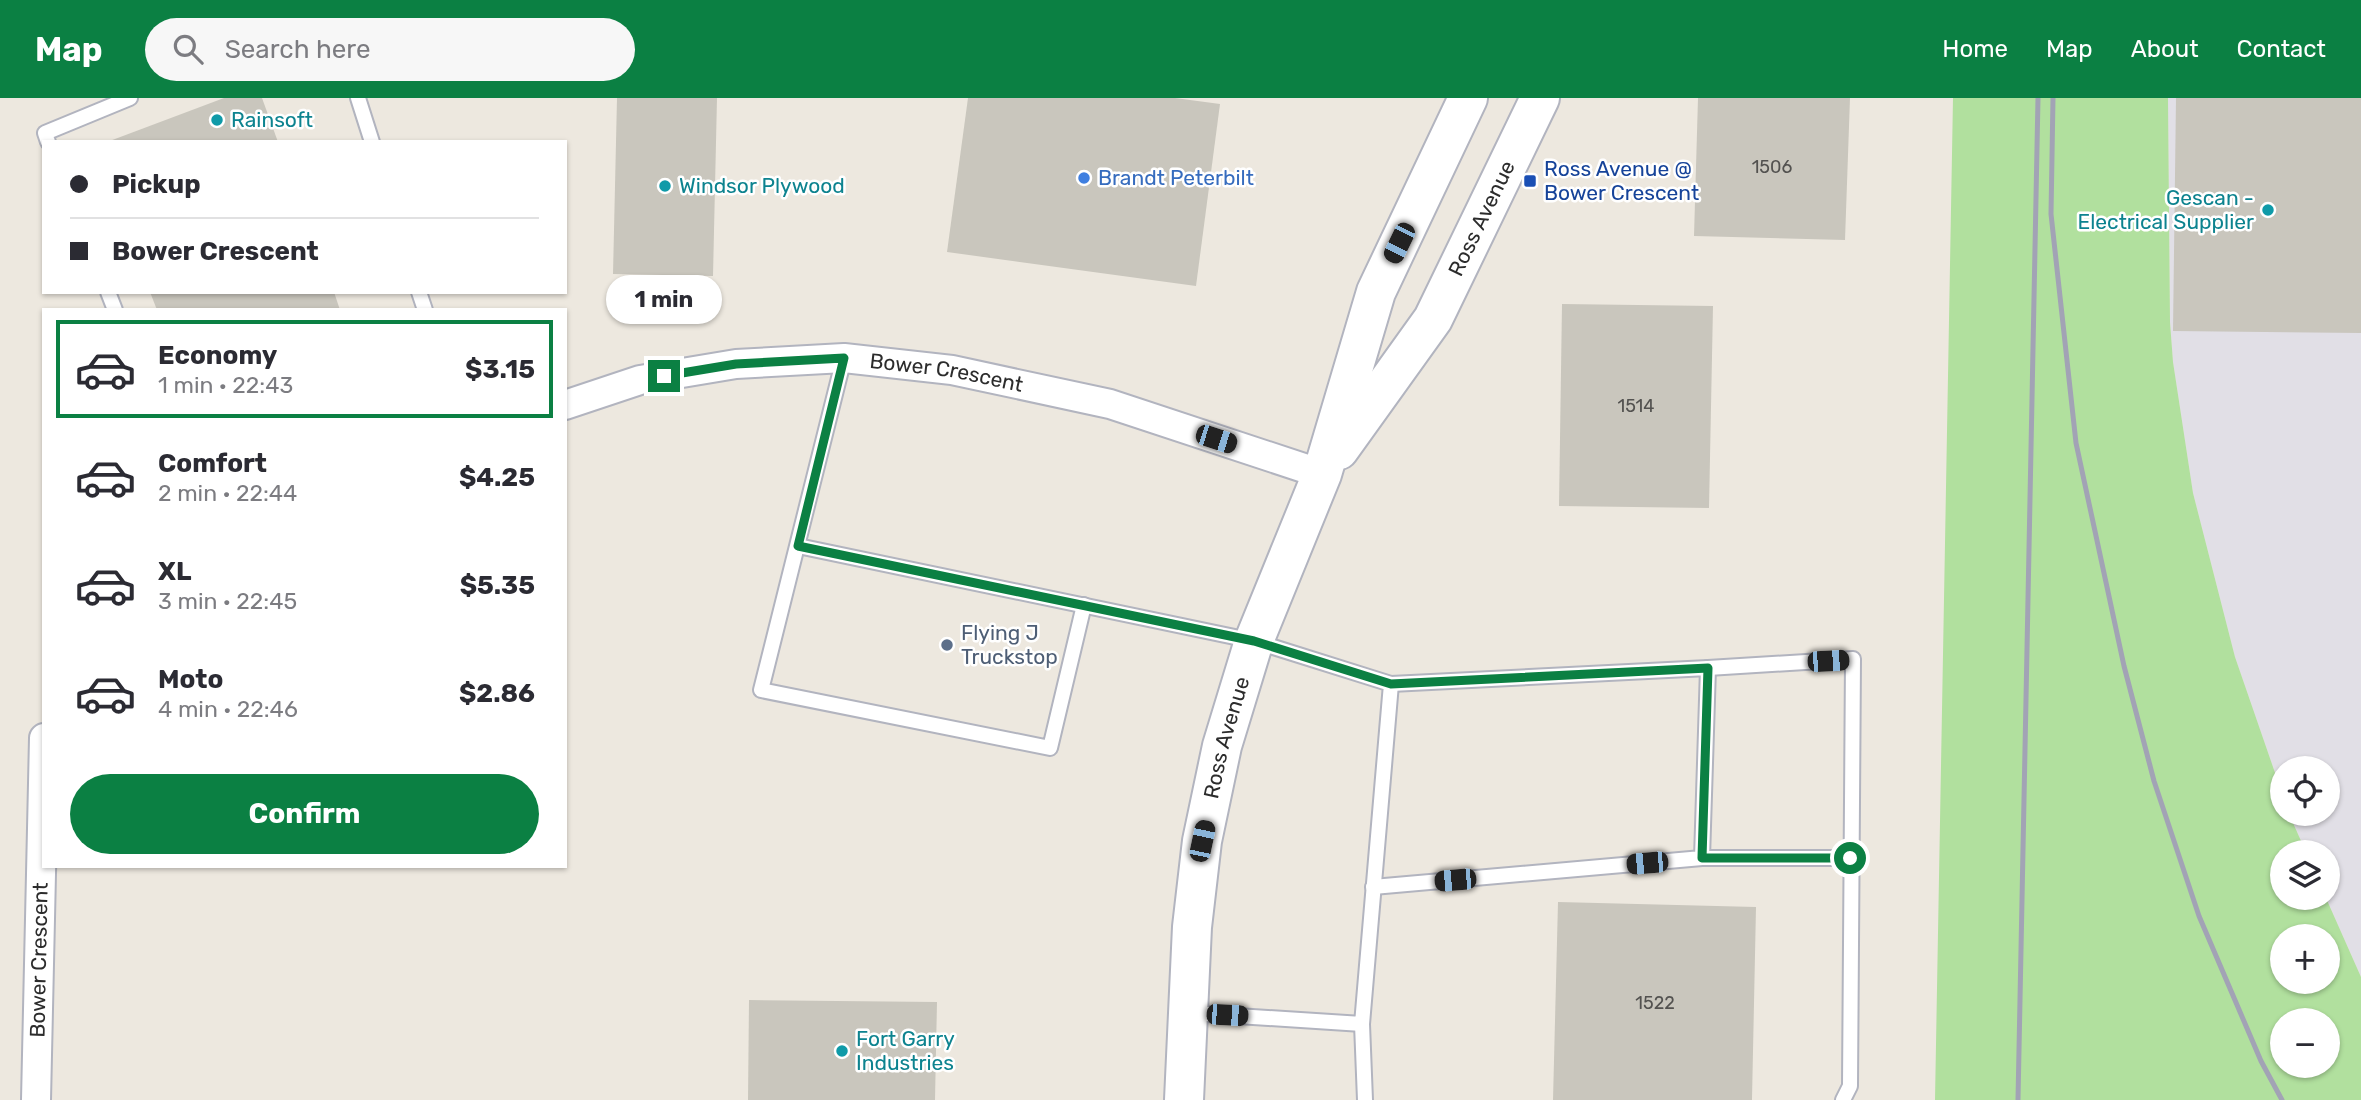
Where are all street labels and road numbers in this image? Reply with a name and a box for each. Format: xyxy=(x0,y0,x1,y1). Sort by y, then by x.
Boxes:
street label: Ross Avenue xyxy=(1443,156,1520,280)
street label: Bower Crescent xyxy=(868,348,1026,397)
street label: Ross Avenue xyxy=(1198,674,1254,801)
street label: Bower Crescent xyxy=(24,882,53,1038)

